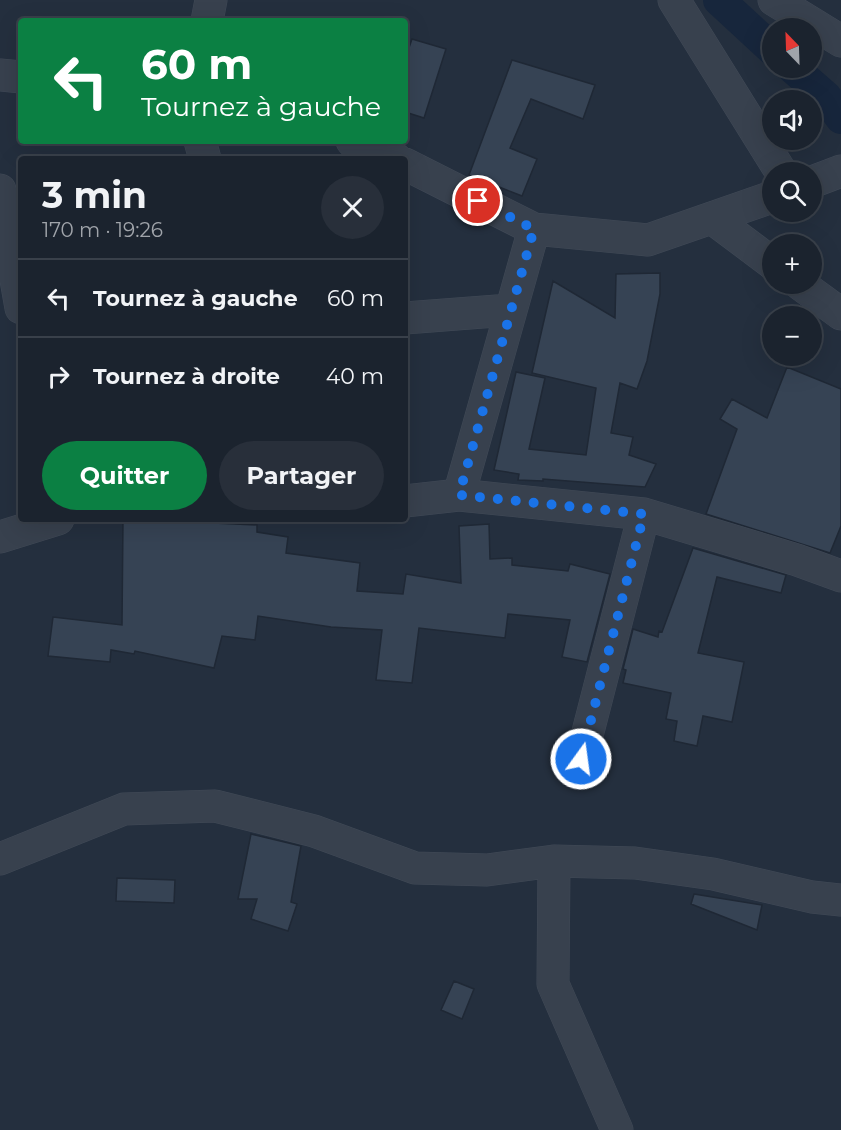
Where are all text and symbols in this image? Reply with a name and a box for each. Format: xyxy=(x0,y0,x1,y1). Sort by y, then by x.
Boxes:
north arrow xyxy=(762,18,822,78)
map controls xyxy=(762,18,822,366)
text: 60 m xyxy=(141,38,252,90)
icon: left xyxy=(42,42,120,120)
text: Tournez à gauche xyxy=(141,90,381,123)
button: sound xyxy=(762,90,822,150)
button: search xyxy=(762,162,822,222)
text: 3 min xyxy=(42,173,147,217)
pin xyxy=(452,175,503,226)
button: close xyxy=(321,176,384,239)
icon: arrive xyxy=(461,184,494,217)
text: 170 m · 19:26 xyxy=(42,218,163,242)
button: + xyxy=(762,234,822,294)
icon: left xyxy=(42,282,75,315)
text: Tournez à gauche xyxy=(93,285,298,312)
text: 60 m xyxy=(327,285,384,312)
button: − xyxy=(762,306,822,366)
icon: right xyxy=(42,360,75,393)
text: Tournez à droite xyxy=(93,363,280,390)
text: 40 m xyxy=(326,363,384,390)
button: Quitter xyxy=(42,441,207,510)
button: Partager xyxy=(219,441,384,510)
position arrow xyxy=(549,727,613,791)

